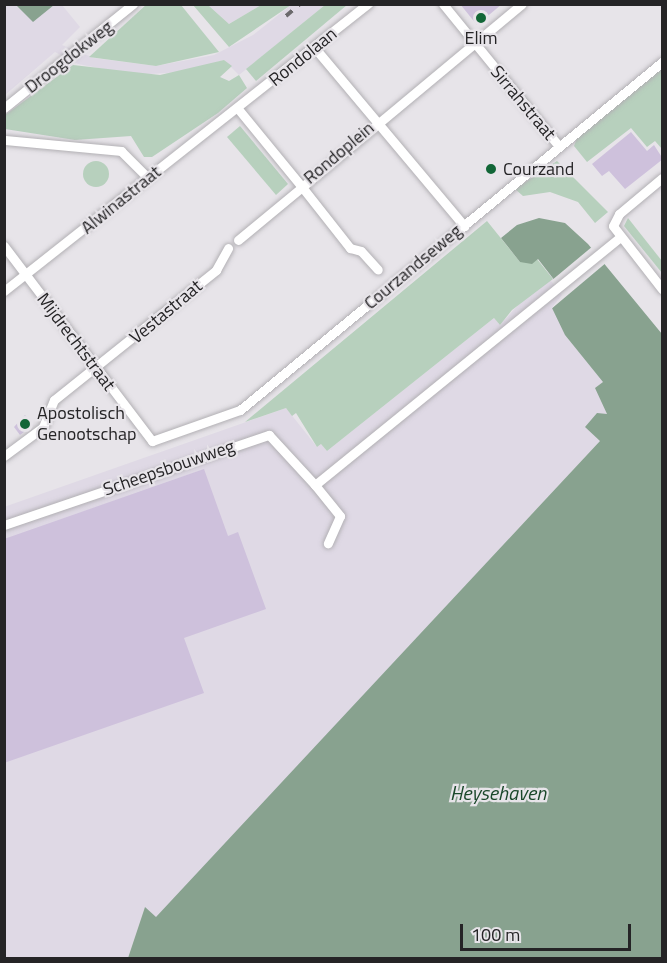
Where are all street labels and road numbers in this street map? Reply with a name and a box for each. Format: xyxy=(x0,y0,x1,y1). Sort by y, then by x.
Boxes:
street label: Droogdokweg xyxy=(21,16,117,98)
street label: Rondolaan xyxy=(265,23,341,91)
street label: Sirrahstraat xyxy=(486,62,560,144)
street label: Rondoplein xyxy=(299,117,379,189)
street label: Alwinastraat xyxy=(77,161,165,239)
street label: Courzandseweg xyxy=(360,220,466,314)
street label: Vestastraat xyxy=(125,275,207,349)
street label: Mijdrechtstraat xyxy=(32,289,120,395)
street label: Scheepsbouwweg xyxy=(100,435,238,501)

